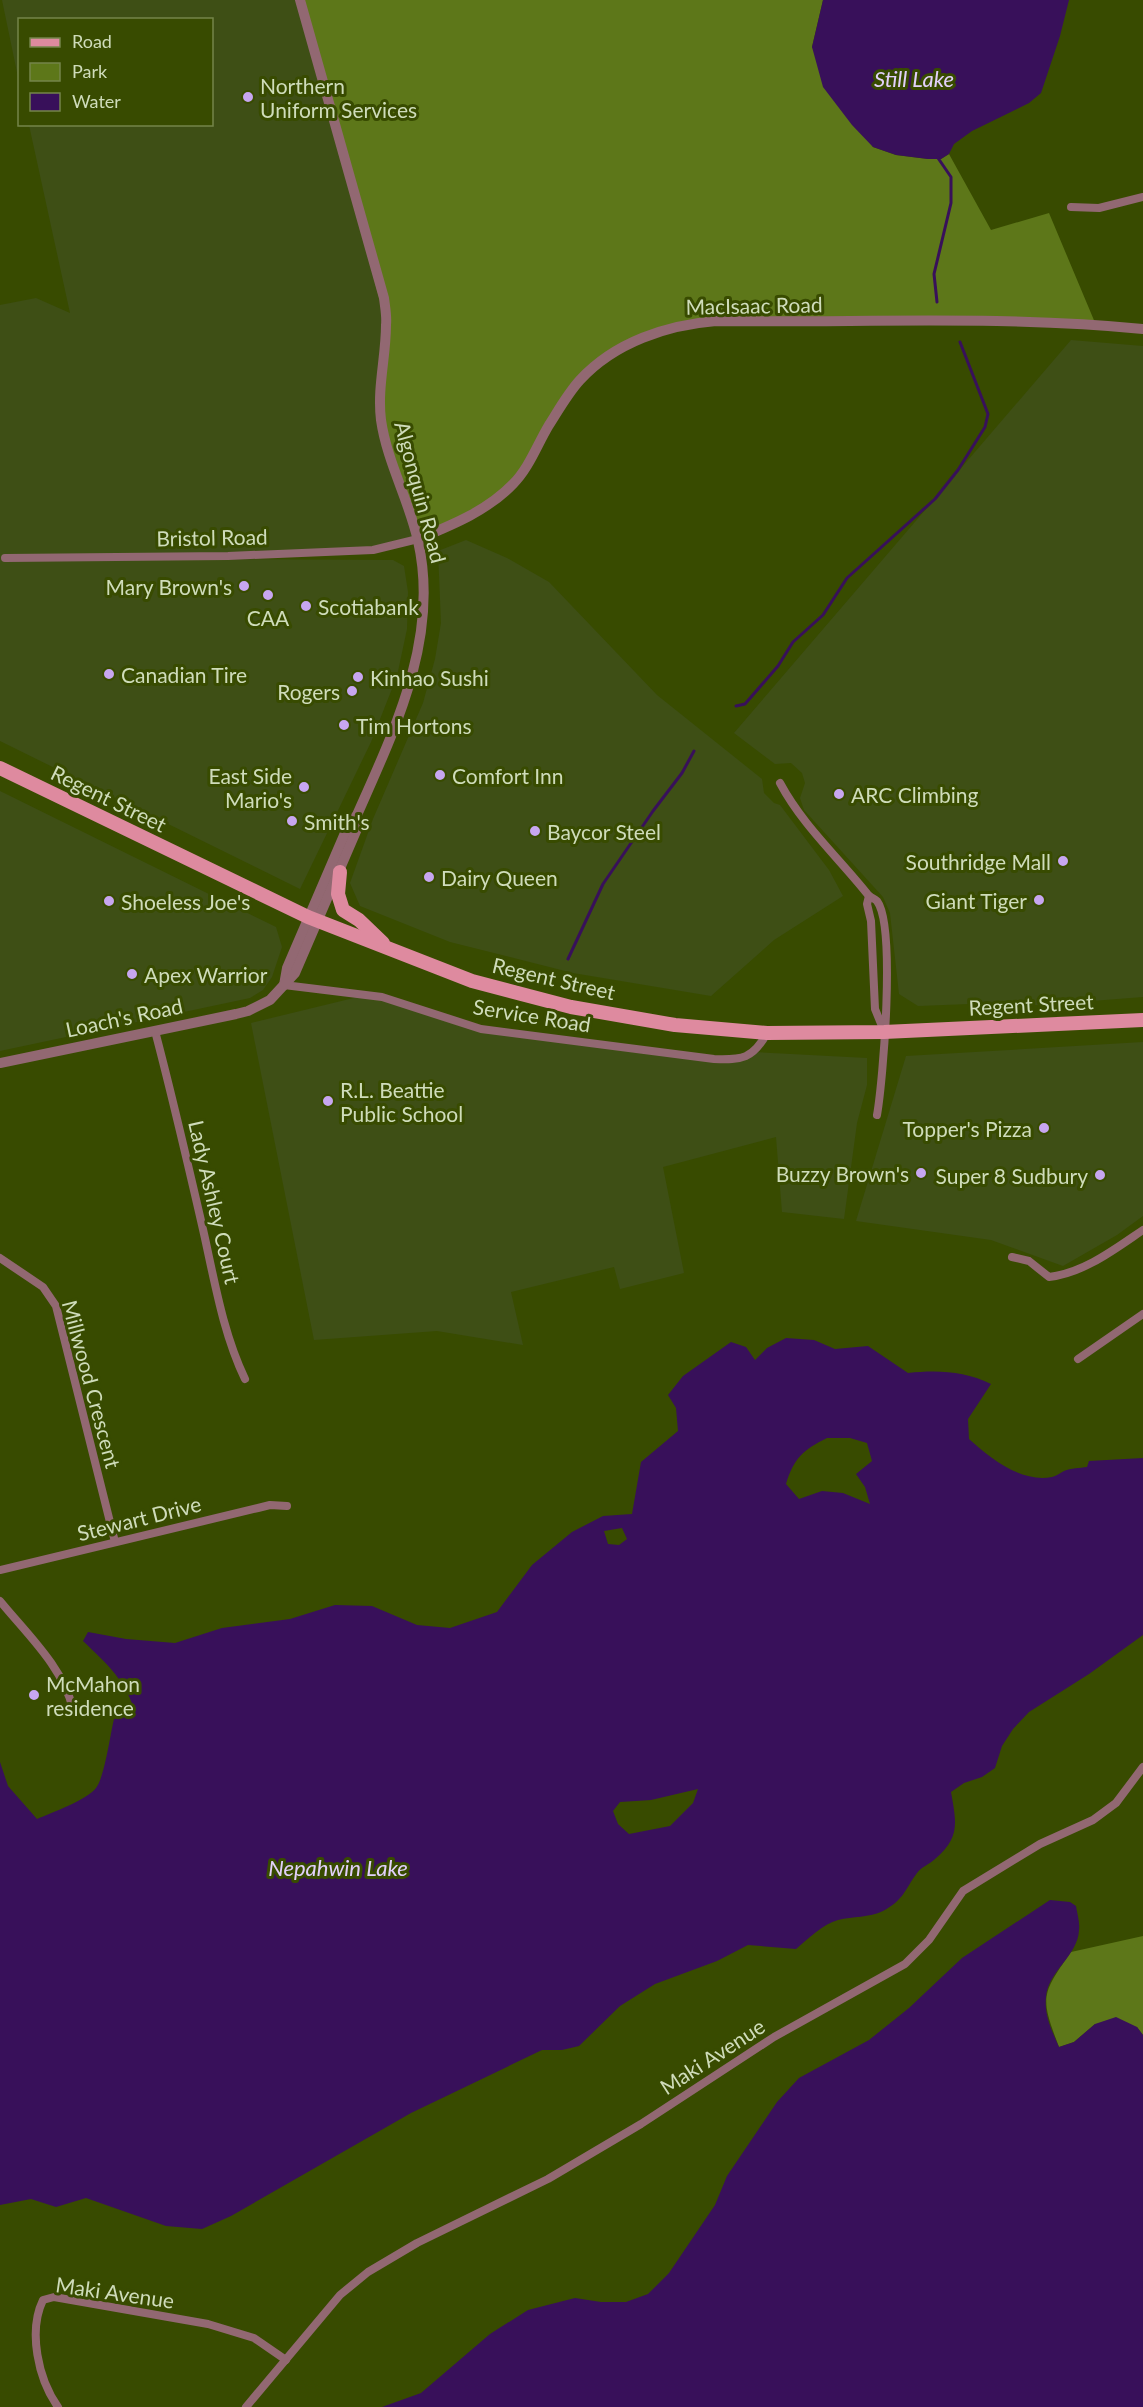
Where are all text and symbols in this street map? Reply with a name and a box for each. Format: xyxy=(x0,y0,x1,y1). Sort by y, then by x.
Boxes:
legend xyxy=(18,18,213,126)
text: Road xyxy=(72,30,112,52)
text: Park xyxy=(72,60,108,82)
water label: Still Lake xyxy=(874,65,954,92)
place label: Northern Uniform Services xyxy=(260,73,417,122)
text: Water xyxy=(72,90,121,112)
marker: Northern Uniform Services xyxy=(241,90,255,104)
street label: MacIsaac Road xyxy=(685,291,823,319)
street label: Algonquin Road xyxy=(390,418,452,566)
street label: Bristol Road xyxy=(156,524,268,550)
place label: Mary Brown's xyxy=(106,574,232,599)
marker: Mary Brown's xyxy=(237,579,251,593)
marker: CAA xyxy=(261,588,275,602)
place label: Scotiabank xyxy=(318,594,419,619)
marker: Scotiabank xyxy=(299,599,313,613)
place label: CAA xyxy=(247,605,290,630)
place label: Canadian Tire xyxy=(121,662,247,687)
place label: Kinhao Sushi xyxy=(370,665,489,690)
marker: Canadian Tire xyxy=(102,667,116,681)
marker: Kinhao Sushi xyxy=(351,670,365,684)
place label: Rogers xyxy=(277,679,340,704)
marker: Rogers xyxy=(345,684,359,698)
place label: Tim Hortons xyxy=(356,713,471,738)
marker: Tim Hortons xyxy=(337,718,351,732)
street label: Regent Street xyxy=(47,759,171,837)
place label: East Side Mario's xyxy=(208,763,292,812)
place label: Comfort Inn xyxy=(452,763,563,788)
marker: Comfort Inn xyxy=(433,768,447,782)
marker: East Side Mario's xyxy=(297,780,311,794)
place label: ARC Climbing xyxy=(851,782,978,807)
marker: ARC Climbing xyxy=(832,787,846,801)
place label: Smith's xyxy=(304,809,370,834)
marker: Smith's xyxy=(285,814,299,828)
place label: Baycor Steel xyxy=(547,819,661,844)
marker: Baycor Steel xyxy=(528,824,542,838)
place label: Southridge Mall xyxy=(906,849,1051,874)
marker: Southridge Mall xyxy=(1056,854,1070,868)
place label: Dairy Queen xyxy=(441,865,558,890)
marker: Dairy Queen xyxy=(422,870,436,884)
place label: Giant Tiger xyxy=(926,888,1027,913)
place label: Shoeless Joe's xyxy=(121,889,250,914)
marker: Giant Tiger xyxy=(1032,893,1046,907)
marker: Shoeless Joe's xyxy=(102,894,116,908)
street label: Regent Street xyxy=(490,952,618,1004)
place label: Apex Warrior xyxy=(144,962,268,987)
marker: Apex Warrior xyxy=(125,967,139,981)
street label: Regent Street xyxy=(968,988,1095,1020)
street label: Loach's Road xyxy=(63,992,185,1042)
street label: Service Road xyxy=(471,993,593,1037)
place label: R.L. Beattie Public School xyxy=(340,1077,463,1126)
marker: R.L. Beattie Public School xyxy=(321,1094,335,1108)
place label: Topper's Pizza xyxy=(902,1116,1032,1141)
street label: Lady Ashley Court xyxy=(184,1118,246,1287)
marker: Topper's Pizza xyxy=(1037,1121,1051,1135)
place label: Buzzy Brown's xyxy=(776,1161,909,1186)
place label: Super 8 Sudbury xyxy=(936,1163,1088,1188)
marker: Buzzy Brown's xyxy=(914,1166,928,1180)
marker: Super 8 Sudbury xyxy=(1093,1168,1107,1182)
street label: Millwood Crescent xyxy=(58,1297,127,1471)
street label: Stewart Drive xyxy=(74,1491,204,1545)
place label: McMahon residence xyxy=(46,1671,140,1720)
marker: McMahon residence xyxy=(27,1688,41,1702)
water label: Nepahwin Lake xyxy=(268,1854,408,1881)
street label: Maki Avenue xyxy=(655,2013,769,2099)
street label: Maki Avenue xyxy=(54,2271,176,2313)

